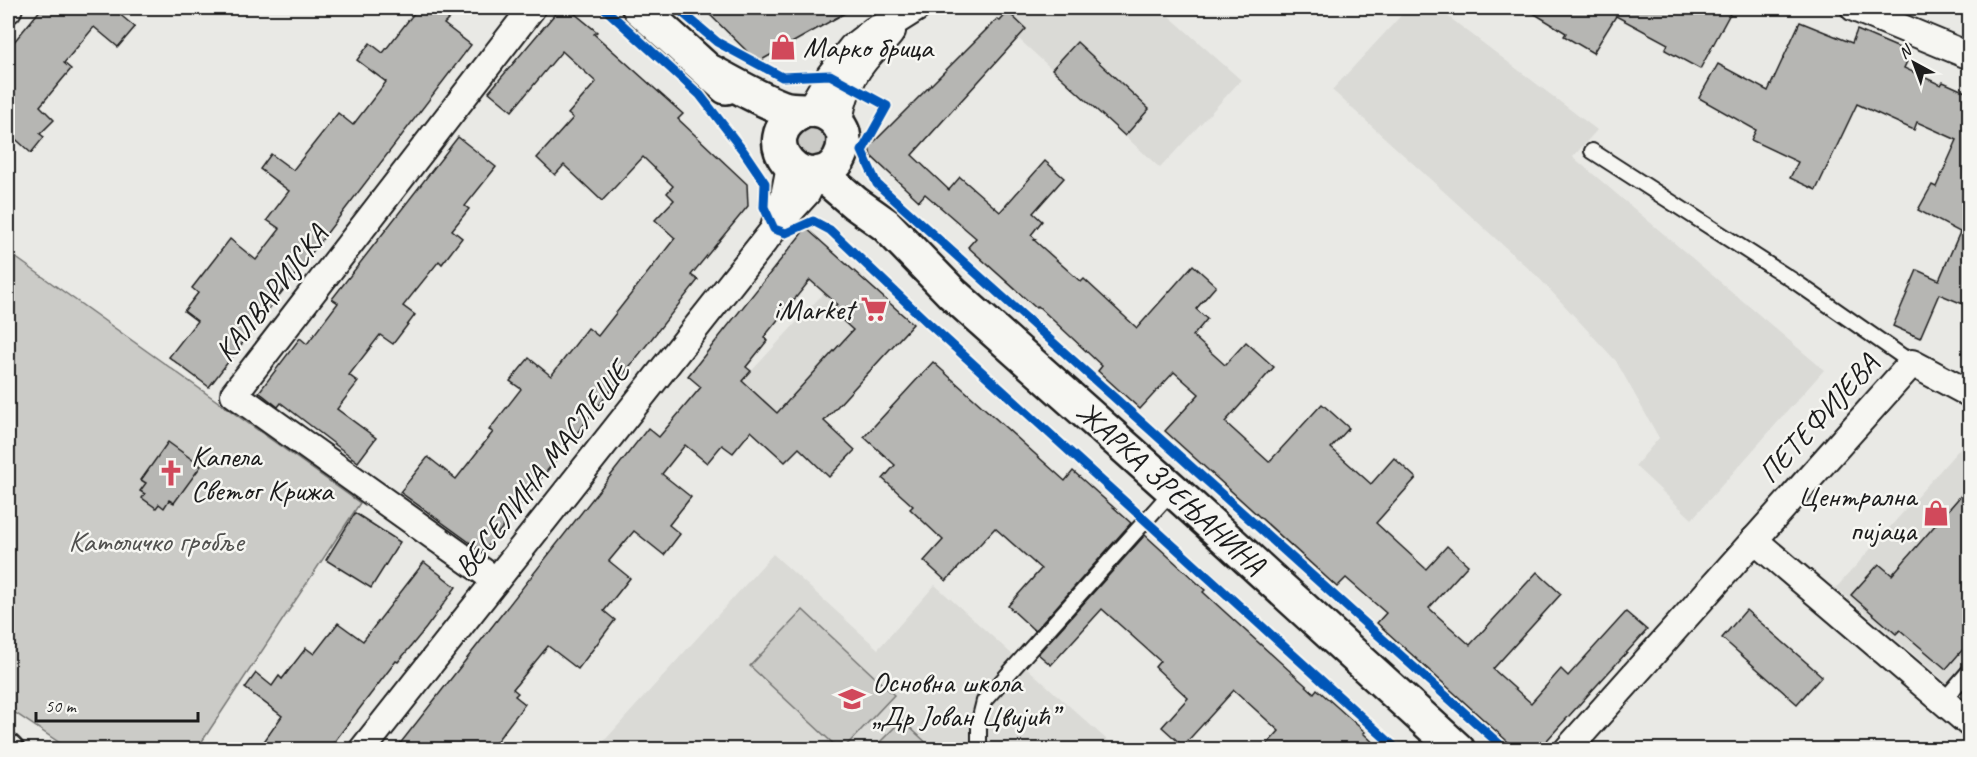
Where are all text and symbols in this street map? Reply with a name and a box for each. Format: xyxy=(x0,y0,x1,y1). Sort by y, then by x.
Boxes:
place label: Марко брица xyxy=(803,28,935,66)
shop icon: Марко брица xyxy=(768,32,798,62)
north arrow xyxy=(1884,33,1944,93)
text: N xyxy=(1895,40,1917,63)
street label: КАЛВАРИЈСКА xyxy=(206,216,337,369)
place label: iMarket xyxy=(773,290,858,328)
supermarket icon: iMarket xyxy=(859,294,889,324)
street label: ПЕТЕФИЈЕВА xyxy=(1750,344,1887,491)
street label: ВЕСЕЛИНА МАСЛЕШЕ xyxy=(446,350,641,585)
street label: ЖАРКА ЗРЕЊАНИНА xyxy=(1068,393,1274,584)
place label: Капела Светог Крижа xyxy=(191,437,335,509)
church icon: Капела Светог Крижа xyxy=(156,458,186,488)
place label: Централна пијаца xyxy=(1798,477,1919,549)
shop icon: Централна пијаца xyxy=(1921,498,1951,528)
park label: Католичко гробље xyxy=(69,522,246,560)
place label: Основна школа „Др Јован Цвијић” xyxy=(872,663,1064,735)
school or university icon: Основна школа „Др Јован Цвијић” xyxy=(837,684,867,714)
scale bar xyxy=(36,685,198,723)
text: 50 m xyxy=(45,695,78,717)

